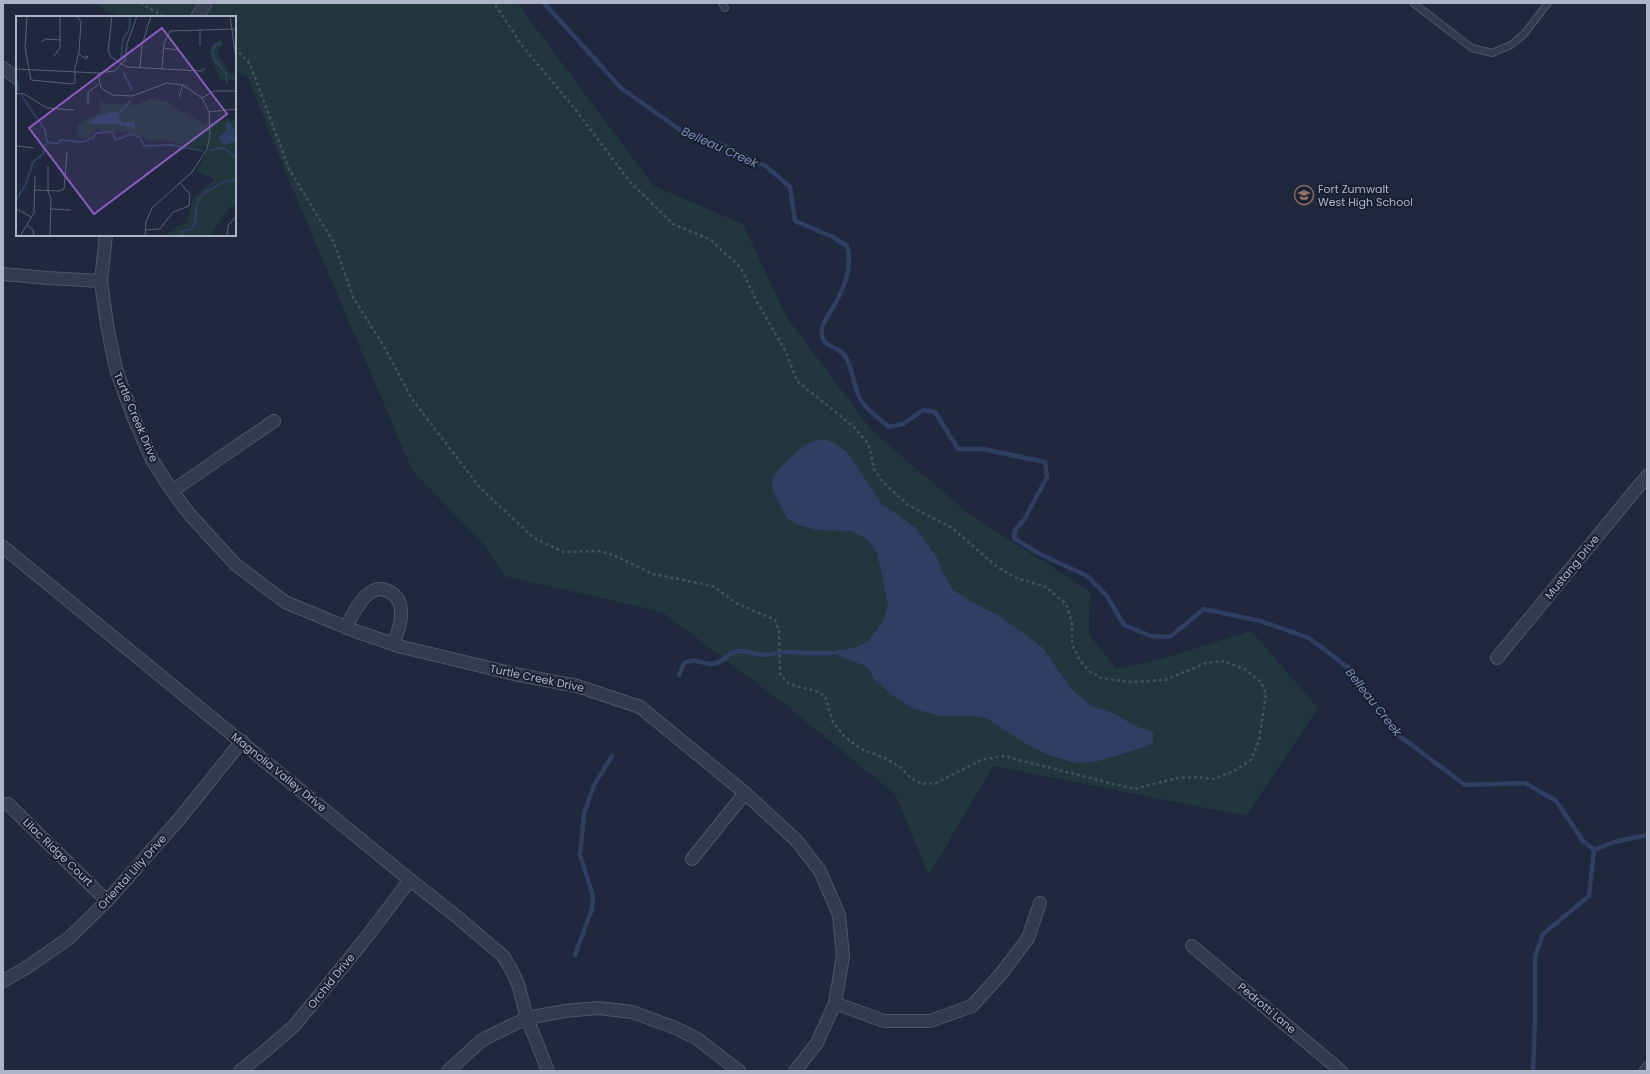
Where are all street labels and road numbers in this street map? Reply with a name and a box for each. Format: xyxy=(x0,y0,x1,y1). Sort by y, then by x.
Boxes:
street label: Turtle Creek Drive xyxy=(110,370,162,464)
street label: Mustang Drive xyxy=(1541,531,1603,603)
street label: Turtle Creek Drive xyxy=(488,660,586,696)
street label: Magnolia Valley Drive xyxy=(228,729,330,815)
street label: Lilac Ridge Court xyxy=(19,814,97,890)
street label: Oriental Lilly Drive xyxy=(94,831,170,913)
street label: Orchid Drive xyxy=(304,950,358,1012)
street label: Pedrotti Lane xyxy=(1234,979,1300,1037)

